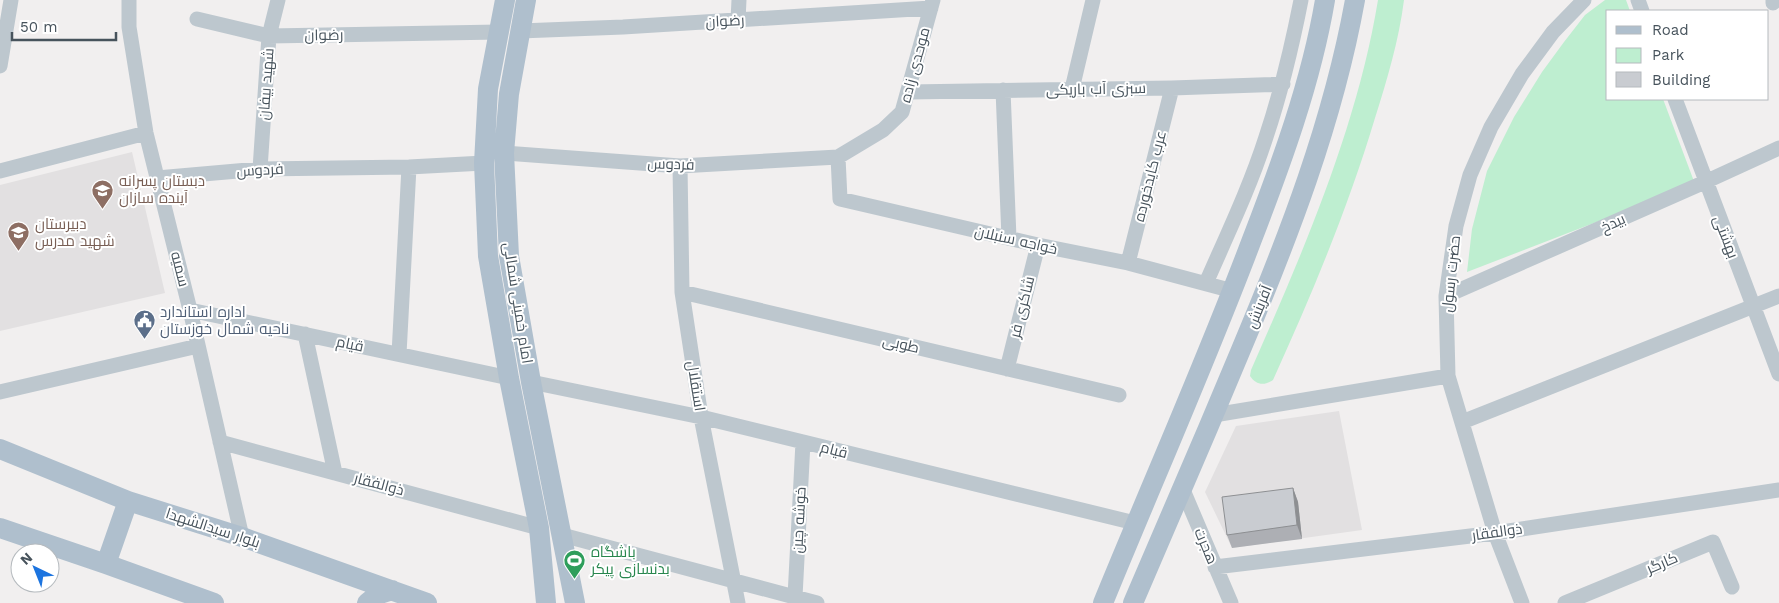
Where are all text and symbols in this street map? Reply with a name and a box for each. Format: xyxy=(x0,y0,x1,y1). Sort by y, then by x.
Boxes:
scale bar xyxy=(12,10,116,42)
legend xyxy=(1606,10,1769,100)
street label: رضوان xyxy=(705,11,745,32)
text: 50 m xyxy=(20,18,57,36)
text: Road xyxy=(1652,21,1689,39)
street label: موحدی زاده xyxy=(896,25,935,105)
street label: رضوان xyxy=(304,26,344,45)
text: Park xyxy=(1652,46,1685,64)
street label: شهید بیفان xyxy=(255,47,278,121)
text: Building xyxy=(1652,71,1710,89)
street label: سبزی آب باریکی xyxy=(1046,79,1146,100)
street label: عرب کایدخورده xyxy=(1130,129,1170,223)
street label: فردوس xyxy=(647,154,695,175)
street label: فردوس xyxy=(236,160,284,181)
place label: دبستان پسرانه آینده سازان xyxy=(119,172,205,208)
school or university icon: دبستان پسرانه آینده سازان xyxy=(91,178,115,209)
street label: بیدخ xyxy=(1598,210,1629,238)
street label: بهشتی xyxy=(1709,213,1742,261)
place label: دبیرستان شهید مدرس xyxy=(35,215,115,251)
school or university icon: دبیرستان شهید مدرس xyxy=(7,221,31,252)
street label: خواجه سنبلان xyxy=(973,222,1059,259)
street label: حضرت رسول xyxy=(1438,235,1464,313)
street label: امام خمینی شمالی xyxy=(499,241,536,365)
street label: سمیه xyxy=(167,250,193,288)
street label: شاکری فر xyxy=(1005,274,1039,341)
street label: آفرینش xyxy=(1242,283,1277,331)
place label: اداره استاندارد ناحیه شمال خوزستان xyxy=(160,303,289,339)
public building icon: اداره استاندارد ناحیه شمال خوزستان xyxy=(132,309,156,340)
street label: طوبی xyxy=(881,331,921,358)
street label: قیام xyxy=(335,332,365,357)
street label: استقلال xyxy=(683,360,709,412)
street label: قیام xyxy=(818,438,849,463)
street label: ذوالفقار xyxy=(351,468,406,499)
street label: خوشه چین xyxy=(788,486,811,554)
street label: بلوار سیدالشهدا xyxy=(163,504,263,553)
street label: ذوالفقار xyxy=(1469,520,1524,545)
street label: هجرت xyxy=(1190,525,1222,567)
north arrow xyxy=(10,543,60,593)
place label: باشگاه بدنسازی پیکر xyxy=(590,543,670,579)
street label: کارگر xyxy=(1643,548,1680,578)
text: N xyxy=(17,549,35,568)
sports icon: باشگاه بدنسازی پیکر xyxy=(563,549,587,580)

